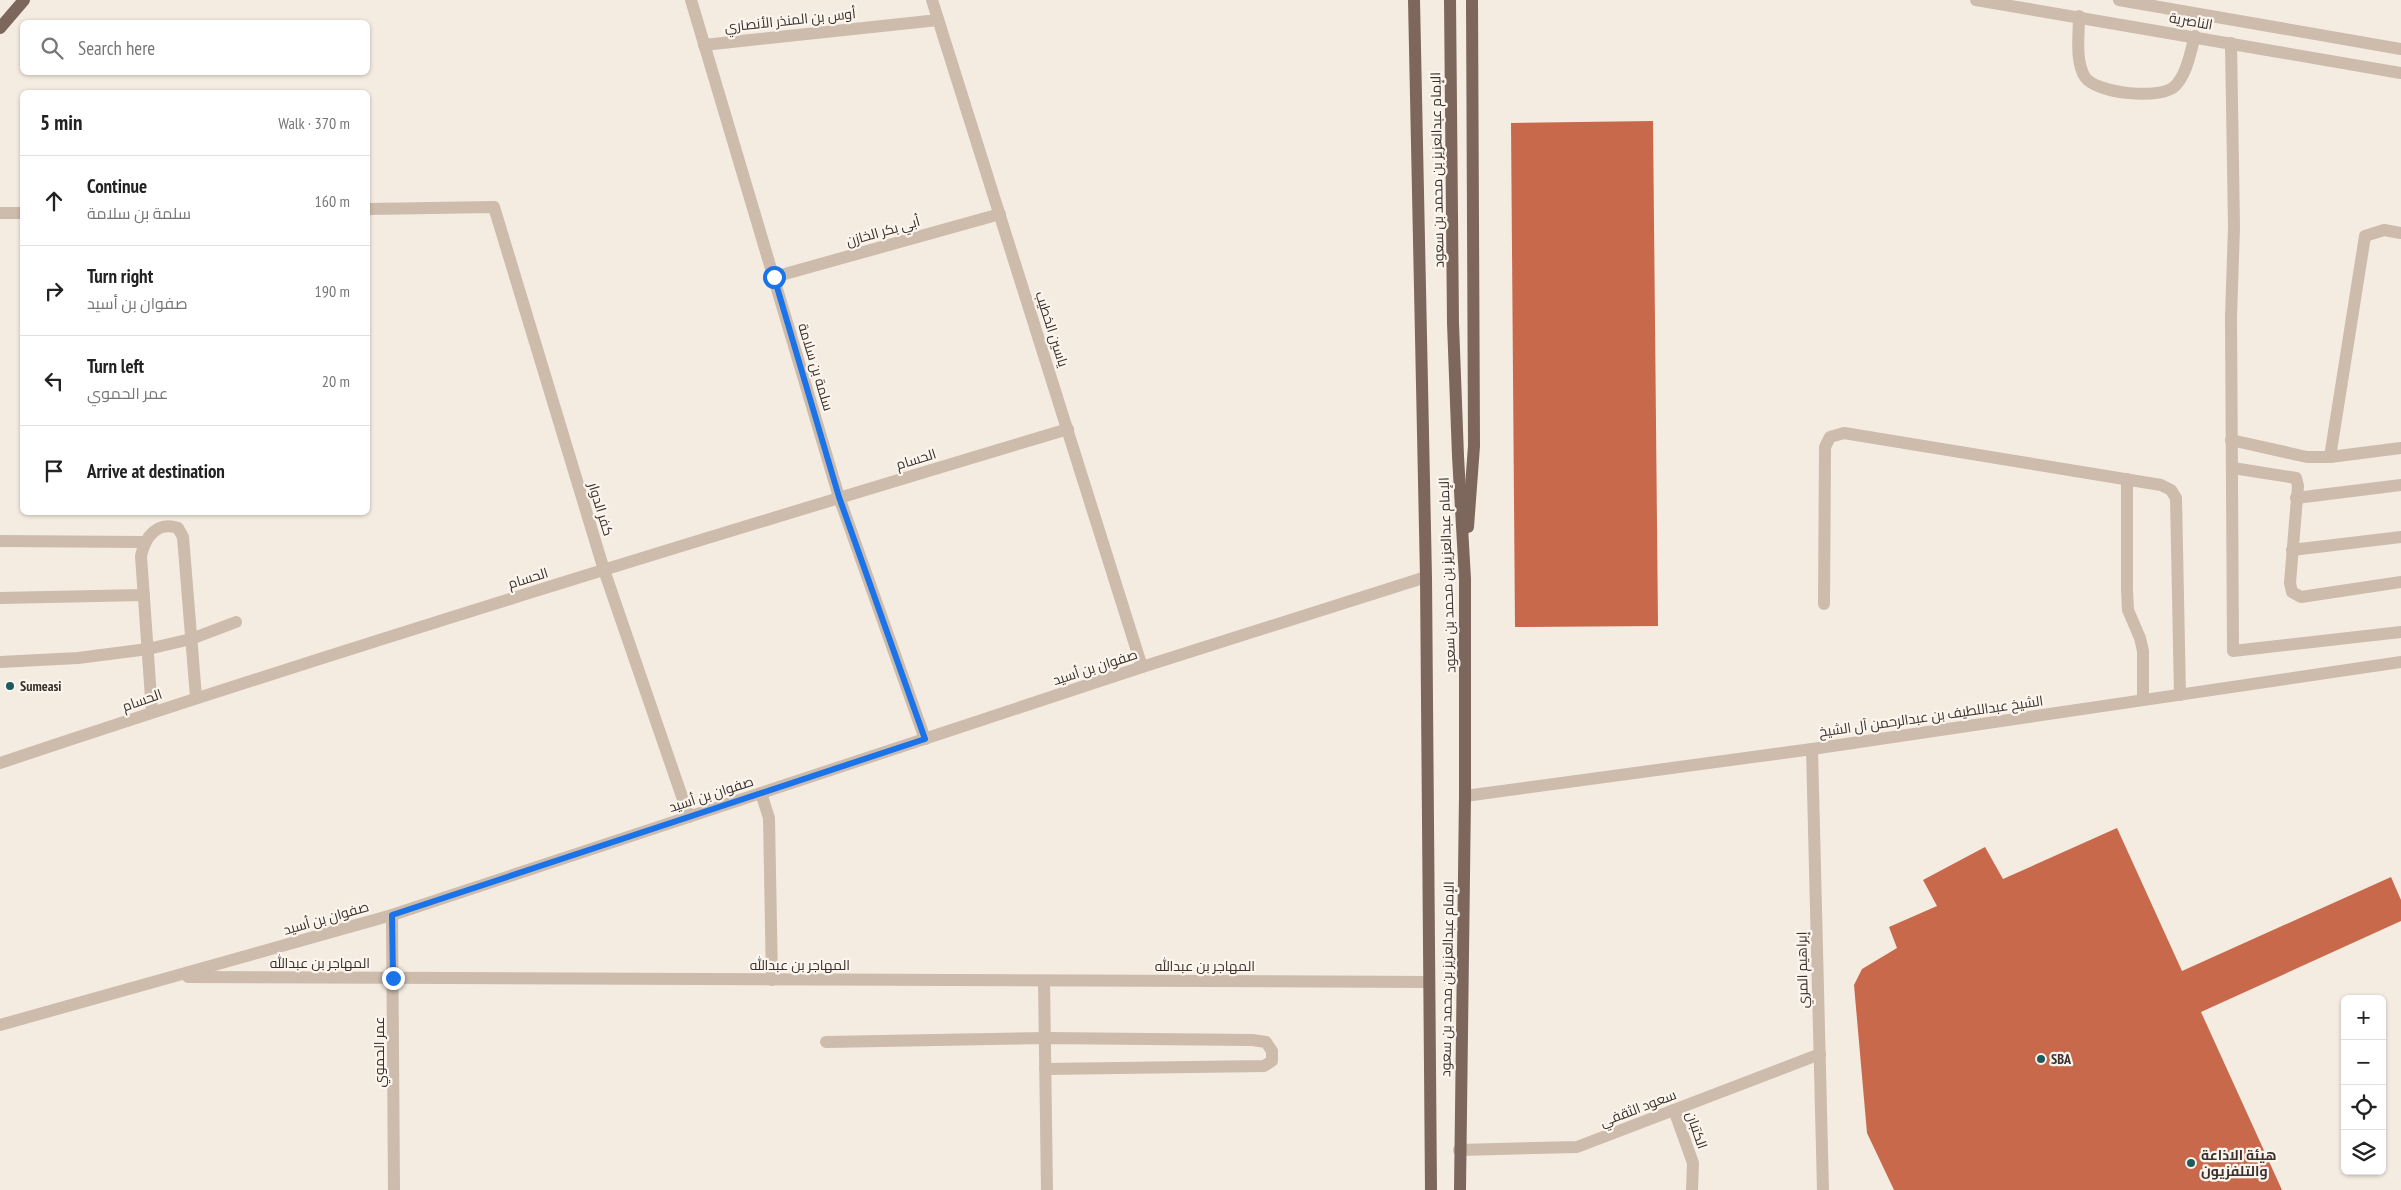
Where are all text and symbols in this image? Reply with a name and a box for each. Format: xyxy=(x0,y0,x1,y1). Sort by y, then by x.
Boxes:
street label: أوس بن المنذر الأنصاري xyxy=(723,4,857,39)
street label: الناصرية xyxy=(2168,8,2214,34)
search box xyxy=(20,20,370,75)
icon: search xyxy=(38,34,66,62)
text: Search here xyxy=(78,36,155,60)
street label: الإمام عبدالعزيز بن محمد بن سعود xyxy=(1426,72,1449,268)
text: 5 min xyxy=(40,109,82,136)
text: Walk · 370 m xyxy=(278,113,350,133)
text: Continue xyxy=(87,174,147,198)
icon: ahead xyxy=(40,187,68,215)
text: 160 m xyxy=(315,191,350,211)
text: سلمة بن سلامة xyxy=(87,203,191,223)
street label: أبي بكر الخازن xyxy=(844,212,923,253)
text: Turn right xyxy=(87,264,153,288)
route start xyxy=(763,266,786,289)
icon: right xyxy=(40,277,68,305)
text: 190 m xyxy=(315,281,350,301)
street label: ياسين الخطيب xyxy=(1031,289,1073,369)
text: صفوان بن أسيد xyxy=(87,293,188,313)
street label: سلمة بن سلامة xyxy=(794,321,838,413)
text: Turn left xyxy=(87,354,144,378)
icon: left xyxy=(40,367,68,395)
text: 20 m xyxy=(322,371,350,391)
text: عمر الحموي xyxy=(87,383,168,403)
street label: الحسام xyxy=(894,444,939,475)
icon: arrive xyxy=(40,457,68,485)
text: Arrive at destination xyxy=(87,459,225,483)
street label: الإمام عبدالعزيز بن محمد بن سعود xyxy=(1435,477,1460,673)
street label: كفر الدوار xyxy=(584,479,618,538)
street label: الحسام xyxy=(506,563,551,594)
street label: صفوان بن أسيد xyxy=(1050,645,1140,689)
place label: Sumeasi xyxy=(20,677,62,695)
marker: Sumeasi xyxy=(4,680,16,692)
street label: الحسام xyxy=(120,685,165,716)
street label: الشيخ عبداللطيف بن عبدالرحمن آل الشيخ xyxy=(1818,691,2044,741)
street label: صفوان بن أسيد xyxy=(666,772,756,816)
street label: الإمام عبدالعزيز بن محمد بن سعود xyxy=(1436,881,1459,1077)
street label: صفوان بن أسيد xyxy=(281,897,371,939)
street label: إبراهيم المري xyxy=(1792,931,1815,1009)
street label: المهاجر بن عبدالله xyxy=(270,954,370,972)
street label: المهاجر بن عبدالله xyxy=(750,956,850,974)
street label: المهاجر بن عبدالله xyxy=(1155,957,1255,975)
route end xyxy=(382,967,405,990)
map controls xyxy=(2341,995,2386,1175)
button: + xyxy=(2341,995,2386,1040)
street label: عمر الحموي xyxy=(370,1016,391,1088)
button: − xyxy=(2341,1040,2386,1085)
place label: SBA xyxy=(2051,1050,2072,1068)
marker: SBA xyxy=(2035,1053,2047,1065)
street label: سعود الثقفي xyxy=(1597,1085,1680,1134)
button: locate xyxy=(2341,1085,2386,1130)
street label: الكتبان xyxy=(1682,1109,1712,1151)
button: layers xyxy=(2341,1130,2386,1175)
place label: هيئة الاذاعة والتلفزيون xyxy=(2201,1146,2277,1180)
marker: هيئة الاذاعة والتلفزيون xyxy=(2185,1157,2197,1169)

